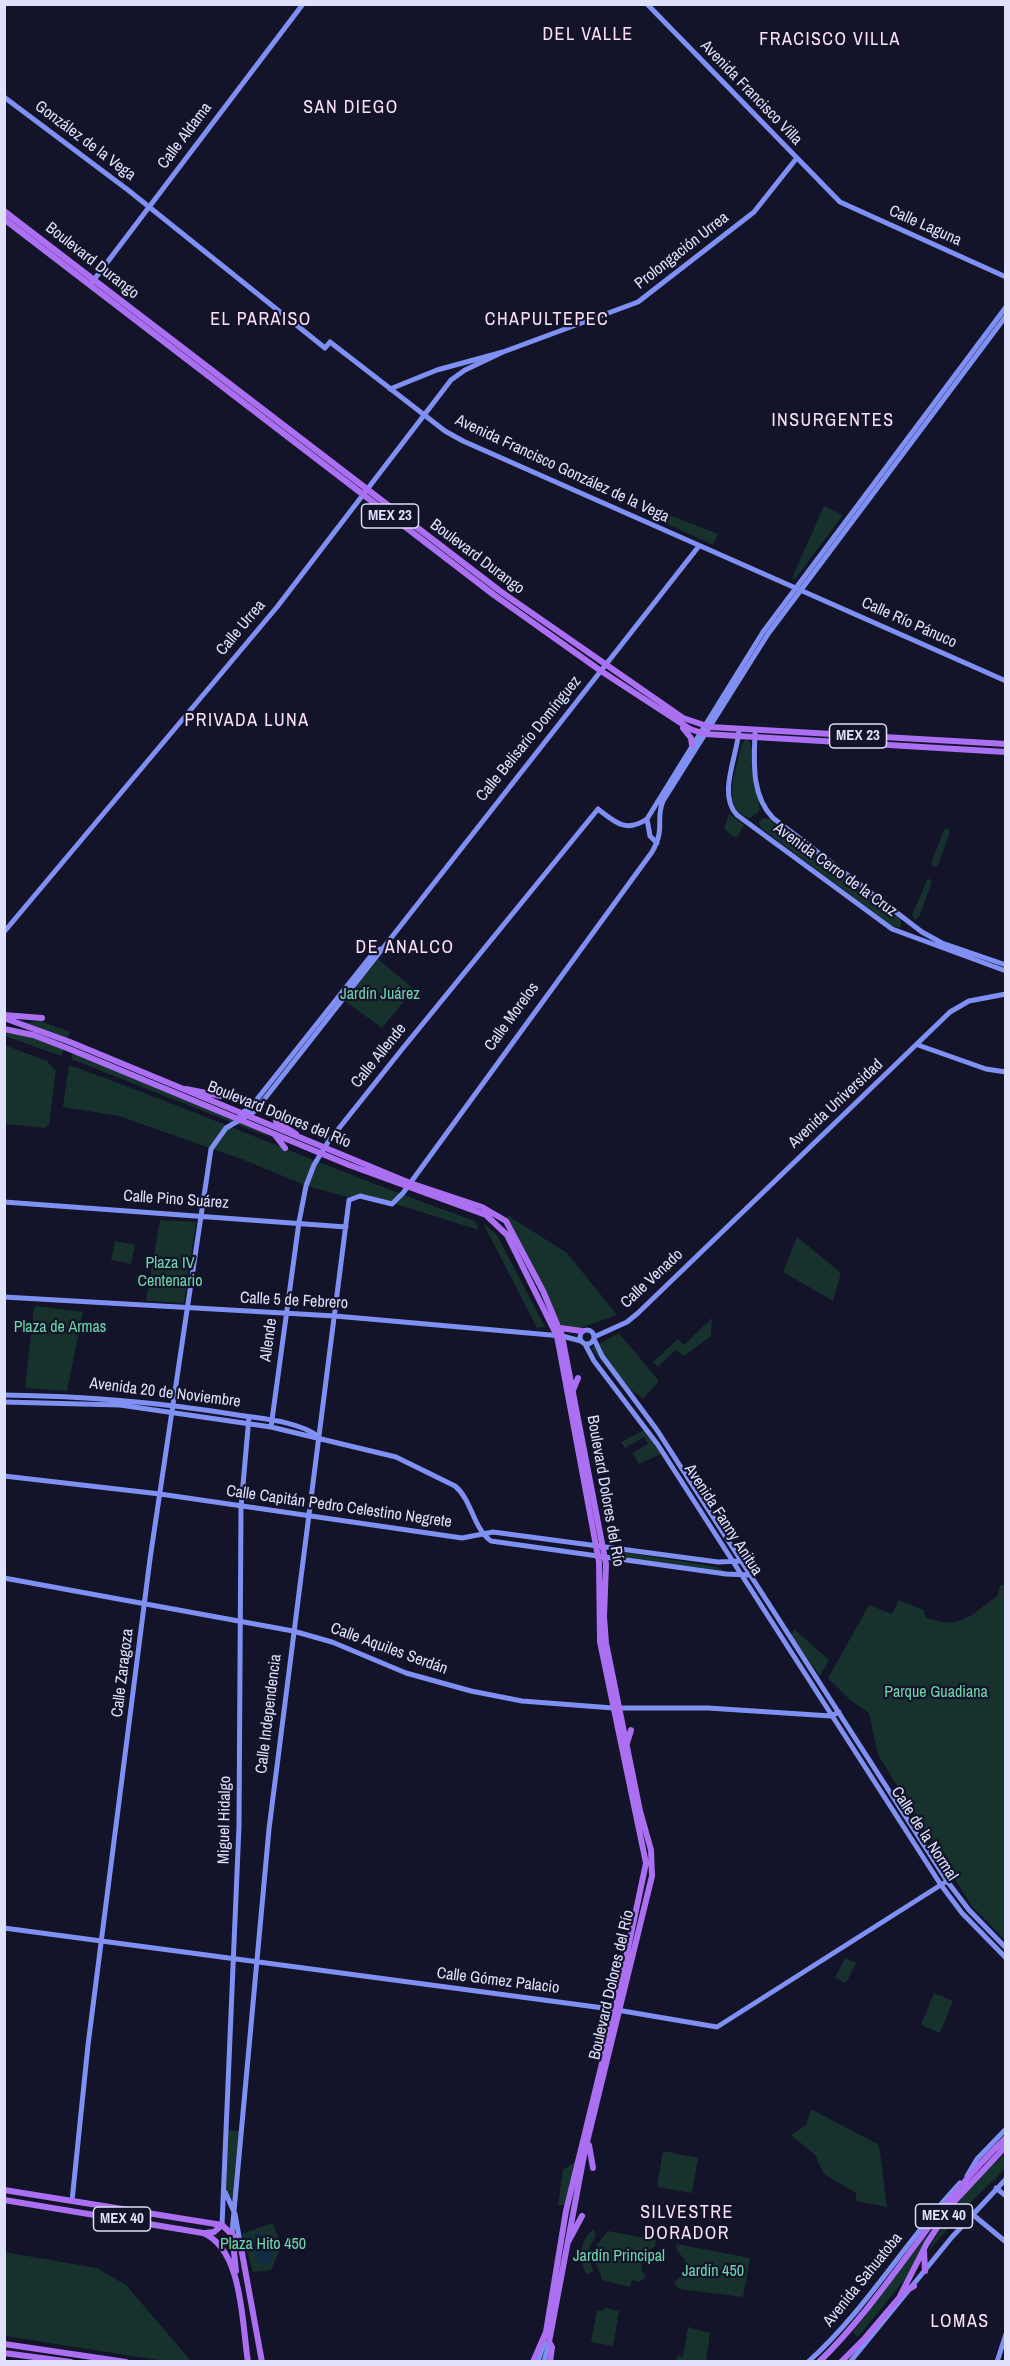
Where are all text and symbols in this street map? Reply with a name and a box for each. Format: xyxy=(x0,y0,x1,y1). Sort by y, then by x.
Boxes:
district label: DEL VALLE xyxy=(542,24,634,46)
district label: FRACISCO VILLA xyxy=(759,29,901,51)
street label: Avenida Francisco Villa xyxy=(696,37,806,149)
street label: González de la Vega xyxy=(31,97,139,185)
district label: SAN DIEGO xyxy=(303,97,399,119)
street label: Calle Aldama xyxy=(154,99,216,173)
street label: Calle Laguna xyxy=(886,202,964,250)
street label: Prolongación Urrea xyxy=(631,208,733,294)
street label: Boulevard Durango xyxy=(42,219,142,303)
district label: EL PARAISO xyxy=(210,309,312,331)
district label: CHAPULTEPEC xyxy=(485,309,609,331)
district label: INSURGENTES xyxy=(771,410,895,432)
street label: Avenida Francisco González de la Vega xyxy=(452,411,672,527)
road number: MEX 23 xyxy=(362,504,418,528)
street label: Boulevard Durango xyxy=(426,515,528,599)
street label: Calle Río Pánuco xyxy=(858,593,960,653)
street label: Calle Urrea xyxy=(212,596,270,660)
street label: Calle Belisario Domínguez xyxy=(472,672,586,806)
district label: PRIVADA LUNA xyxy=(184,710,310,732)
road number: MEX 23 xyxy=(830,724,886,748)
street label: Avenida Cerro de la Cruz xyxy=(770,819,900,921)
district label: DE ANALCO xyxy=(356,937,454,959)
street label: Calle Morelos xyxy=(481,979,543,1055)
park label: Jardín Juárez xyxy=(340,985,420,1005)
street label: Calle Allende xyxy=(347,1020,411,1092)
street label: Avenida Universidad xyxy=(785,1055,887,1153)
street label: Boulevard Dolores del Río xyxy=(204,1077,354,1153)
street label: Calle Pino Suárez xyxy=(123,1187,229,1213)
street label: Calle Venado xyxy=(617,1245,687,1313)
park label: Plaza IV Centenario xyxy=(138,1254,202,1292)
street label: Calle 5 de Febrero xyxy=(240,1289,348,1313)
street label: Allende xyxy=(256,1317,282,1363)
park label: Plaza de Armas xyxy=(14,1318,106,1338)
street label: Avenida 20 de Noviembre xyxy=(88,1374,242,1412)
street label: Boulevard Dolores del Río xyxy=(582,1414,628,1568)
street label: Avenida Fanny Anitua xyxy=(680,1461,766,1579)
street label: Calle Capitán Pedro Celestino Negrete xyxy=(225,1482,453,1532)
street label: Calle Aquiles Serdán xyxy=(328,1619,450,1679)
street label: Calle Zaragoza xyxy=(108,1628,138,1718)
street label: Calle Independencia xyxy=(252,1653,286,1775)
park label: Parque Guadiana xyxy=(884,1683,988,1703)
street label: Miguel Hidalgo xyxy=(215,1776,235,1864)
street label: Calle de la Normal xyxy=(887,1784,961,1884)
street label: Boulevard Dolores del Río xyxy=(585,1908,639,2062)
street label: Calle Gómez Palacio xyxy=(436,1964,560,1998)
district label: SILVESTRE DORADOR xyxy=(640,2202,734,2244)
road number: MEX 40 xyxy=(916,2204,972,2228)
road number: MEX 40 xyxy=(94,2207,150,2231)
street label: Avenida Sahuatoba xyxy=(819,2229,907,2331)
park label: Plaza Hito 450 xyxy=(220,2235,306,2255)
park label: Jardín Principal xyxy=(573,2247,665,2267)
park label: Jardín 450 xyxy=(682,2262,744,2282)
district label: LOMAS xyxy=(930,2311,990,2333)

